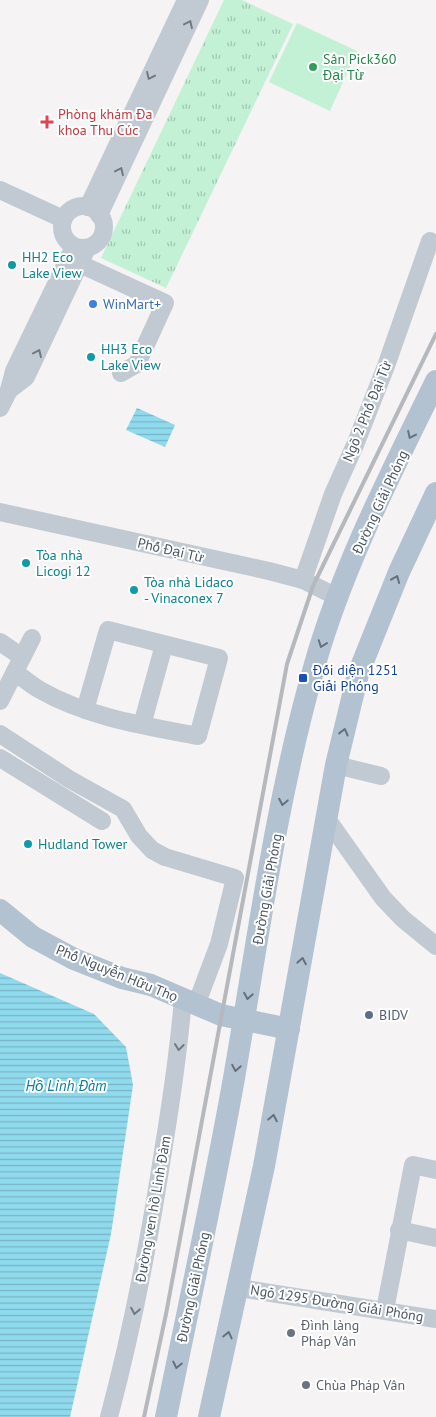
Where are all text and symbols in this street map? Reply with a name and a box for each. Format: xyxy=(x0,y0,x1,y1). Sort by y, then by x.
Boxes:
one-way arrow xyxy=(183,20,193,29)
place label: Sân Pick360 Đại Từ xyxy=(322,50,397,84)
marker: Sân Pick360 Đại Từ xyxy=(307,61,319,73)
one-way arrow xyxy=(146,71,157,80)
place label: Phòng khám Đa khoa Thu Cúc xyxy=(58,105,153,139)
marker: Phòng khám Đa khoa Thu Cúc xyxy=(40,115,54,129)
one-way arrow xyxy=(114,167,125,176)
place label: HH2 Eco Lake View xyxy=(22,248,83,282)
marker: HH2 Eco Lake View xyxy=(6,259,18,271)
place label: WinMart+ xyxy=(103,295,161,313)
marker: WinMart+ xyxy=(87,298,99,310)
place label: HH3 Eco Lake View xyxy=(101,340,162,374)
one-way arrow xyxy=(32,349,42,358)
marker: HH3 Eco Lake View xyxy=(85,351,97,363)
street label: Ngõ 2 Phố Đại Từ xyxy=(339,358,395,464)
one-way arrow xyxy=(406,430,417,439)
street label: Đường Giải Phóng xyxy=(348,447,412,558)
street label: Phố Đại Từ xyxy=(136,534,206,566)
place label: Tòa nhà Licogi 12 xyxy=(36,546,91,580)
marker: Tòa nhà Licogi 12 xyxy=(20,557,32,569)
place label: Tòa nhà Lidaco - Vinaconex 7 xyxy=(144,573,233,607)
one-way arrow xyxy=(390,575,400,584)
marker: Tòa nhà Lidaco - Vinaconex 7 xyxy=(128,584,140,596)
one-way arrow xyxy=(318,639,328,648)
place label: Đối diện 1251 Giải Phóng xyxy=(312,661,398,695)
marker: Đối diện 1251 Giải Phóng xyxy=(297,672,309,684)
one-way arrow xyxy=(338,728,349,737)
one-way arrow xyxy=(278,797,288,806)
street label: Đường Giải Phóng xyxy=(248,832,286,947)
place label: Hudland Tower xyxy=(38,835,128,853)
marker: Hudland Tower xyxy=(22,838,34,850)
street label: Phố Nguyễn Hữu Thọ xyxy=(53,940,181,1006)
one-way arrow xyxy=(296,956,306,965)
one-way arrow xyxy=(243,992,253,1000)
place label: BIDV xyxy=(379,1006,408,1024)
marker: BIDV xyxy=(363,1009,375,1021)
one-way arrow xyxy=(174,1043,185,1051)
one-way arrow xyxy=(231,1064,241,1073)
water label: Hồ Linh Đàm xyxy=(25,1076,107,1095)
one-way arrow xyxy=(267,1114,278,1123)
street label: Đường ven hồ Linh Đàm xyxy=(131,1134,175,1285)
street label: Đường Giải Phóng xyxy=(172,1230,213,1345)
street label: Ngõ 1295 Đường Giải Phóng xyxy=(249,1280,425,1326)
one-way arrow xyxy=(130,1306,141,1315)
place label: Đình làng Pháp Vân xyxy=(300,1316,359,1350)
marker: Đình làng Pháp Vân xyxy=(285,1327,297,1339)
one-way arrow xyxy=(222,1331,233,1340)
one-way arrow xyxy=(172,1361,183,1369)
place label: Chùa Pháp Vân xyxy=(316,1376,405,1394)
marker: Chùa Pháp Vân xyxy=(300,1379,312,1391)

